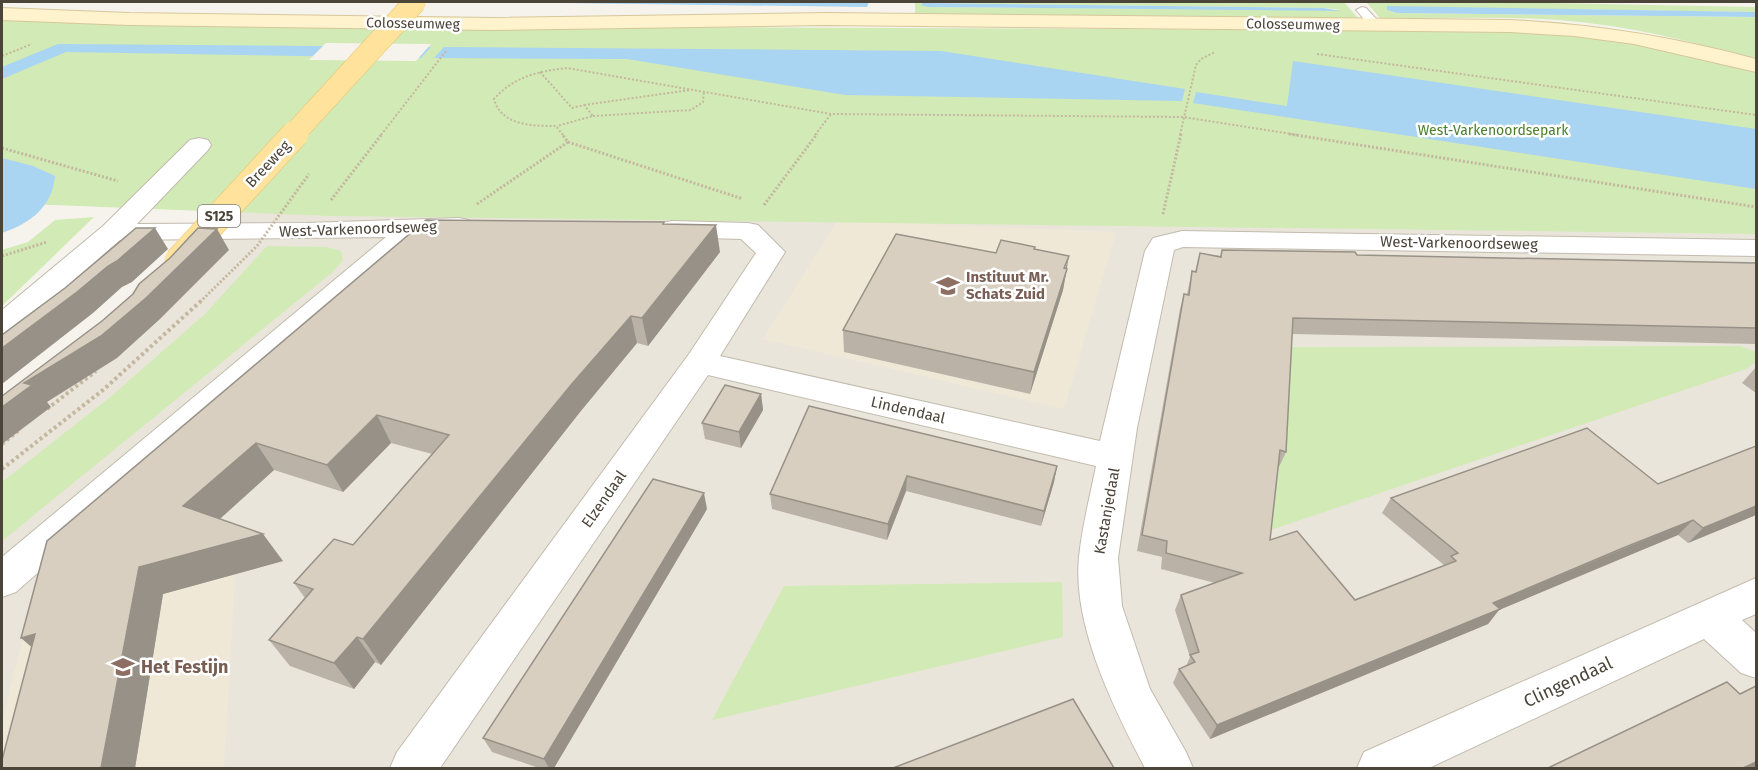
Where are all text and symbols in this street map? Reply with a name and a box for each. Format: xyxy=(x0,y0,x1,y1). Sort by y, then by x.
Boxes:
street label: Colosseumweg xyxy=(366,14,461,33)
street label: Colosseumweg xyxy=(1246,15,1341,34)
park label: West-Varkenoordsepark xyxy=(1418,122,1569,139)
street label: Breeweg xyxy=(242,137,294,191)
road number: S125 xyxy=(198,205,240,227)
street label: West-Varkenoordseweg xyxy=(279,217,437,241)
street label: West-Varkenoordseweg xyxy=(1380,233,1538,253)
place label: Instituut Mr. Schats Zuid xyxy=(966,268,1049,303)
school or university icon: Instituut Mr. Schats Zuid xyxy=(935,273,961,299)
street label: Lindendaal xyxy=(869,393,948,427)
street label: Kastanjedaal xyxy=(1091,466,1124,556)
street label: Elzendaal xyxy=(578,467,630,531)
street label: Clingendaal xyxy=(1520,652,1616,712)
school or university icon: Het Festijn xyxy=(110,654,136,680)
place label: Het Festijn xyxy=(141,656,228,678)

